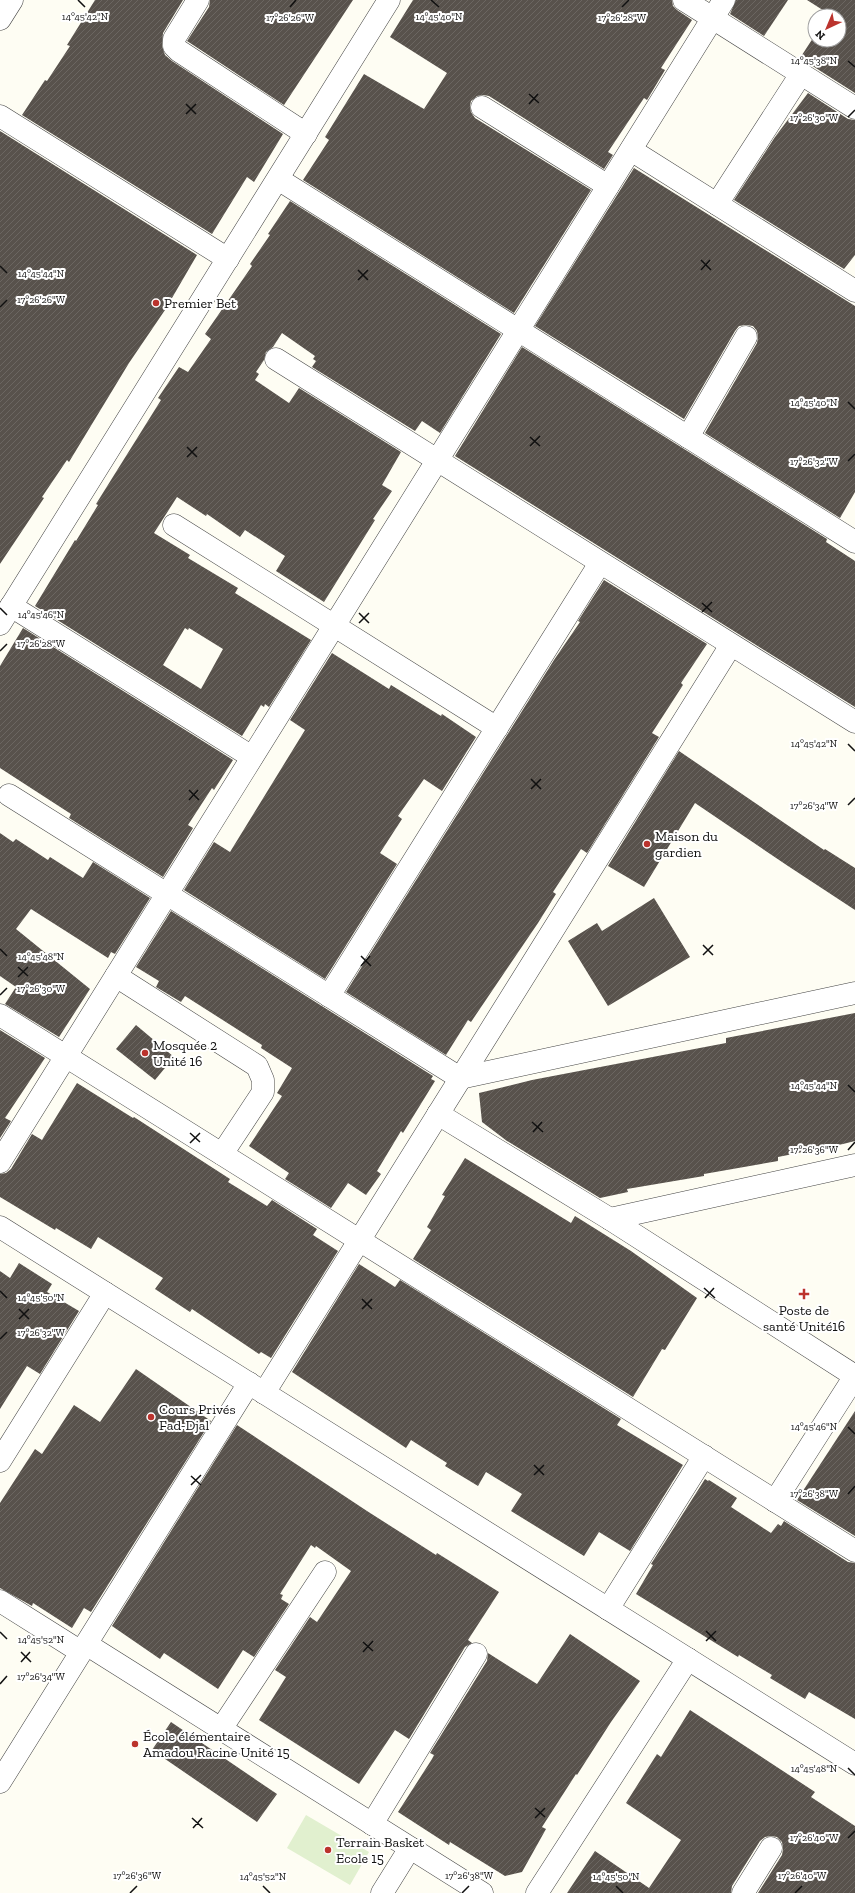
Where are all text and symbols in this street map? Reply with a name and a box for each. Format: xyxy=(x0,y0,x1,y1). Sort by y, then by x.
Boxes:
north arrow xyxy=(807,8,847,48)
text: 14°45'42"N xyxy=(62,11,109,23)
text: 14°45'40"N xyxy=(416,11,463,23)
text: 17°26'26"W xyxy=(266,12,315,24)
text: 17°26'28"W xyxy=(598,12,647,24)
text: N xyxy=(812,27,828,42)
text: 14°45'38"N xyxy=(791,55,838,67)
text: 17°26'30"W xyxy=(790,112,839,124)
text: 14°45'44"N xyxy=(18,268,65,280)
text: 17°26'26"W xyxy=(17,294,66,306)
place label: Premier Bet xyxy=(164,295,237,312)
marker: Premier Bet xyxy=(151,298,161,308)
text: 14°45'40"N xyxy=(791,397,838,409)
text: 17°26'32"W xyxy=(790,456,839,468)
text: 14°45'46"N xyxy=(18,609,65,621)
text: 17°26'28"W xyxy=(17,638,66,650)
text: 14°45'42"N xyxy=(791,738,838,750)
text: 17°26'34"W xyxy=(790,800,839,812)
place label: Maison du gardien xyxy=(655,828,718,861)
marker: Maison du gardien xyxy=(642,839,652,849)
text: 14°45'48"N xyxy=(18,951,65,963)
text: 17°26'30"W xyxy=(17,983,66,995)
place label: Mosquée 2 Unité 16 xyxy=(153,1037,217,1070)
marker: Mosquée 2 Unité 16 xyxy=(140,1048,150,1058)
text: 14°45'44"N xyxy=(791,1080,838,1092)
text: 17°26'36"W xyxy=(790,1144,839,1156)
marker: Poste de santé Unité16 xyxy=(798,1288,810,1300)
text: 14°45'50"N xyxy=(18,1292,65,1304)
place label: Poste de santé Unité16 xyxy=(763,1302,845,1335)
text: 17°26'32"W xyxy=(17,1327,66,1339)
place label: Cours Privés Fad-Djal xyxy=(159,1401,236,1434)
marker: Cours Privés Fad-Djal xyxy=(146,1412,156,1422)
text: 14°45'46"N xyxy=(791,1421,838,1433)
text: 17°26'38"W xyxy=(790,1488,839,1500)
text: 14°45'52"N xyxy=(18,1634,65,1646)
text: 17°26'34"W xyxy=(17,1671,66,1683)
place label: École élémentaire Amadou Racine Unité 15 xyxy=(143,1728,290,1761)
marker: École élémentaire Amadou Racine Unité 15 xyxy=(130,1739,140,1749)
text: 14°45'48"N xyxy=(791,1763,838,1775)
text: 17°26'40"W xyxy=(790,1832,839,1844)
place label: Terrain Basket Ecole 15 xyxy=(336,1834,425,1867)
marker: Terrain Basket Ecole 15 xyxy=(323,1845,333,1855)
text: 17°26'36"W xyxy=(113,1870,162,1882)
text: 17°26'38"W xyxy=(445,1870,494,1882)
text: 17°26'40"W xyxy=(778,1870,827,1882)
text: 14°45'52"N xyxy=(240,1871,287,1883)
text: 14°45'50"N xyxy=(593,1871,640,1883)

